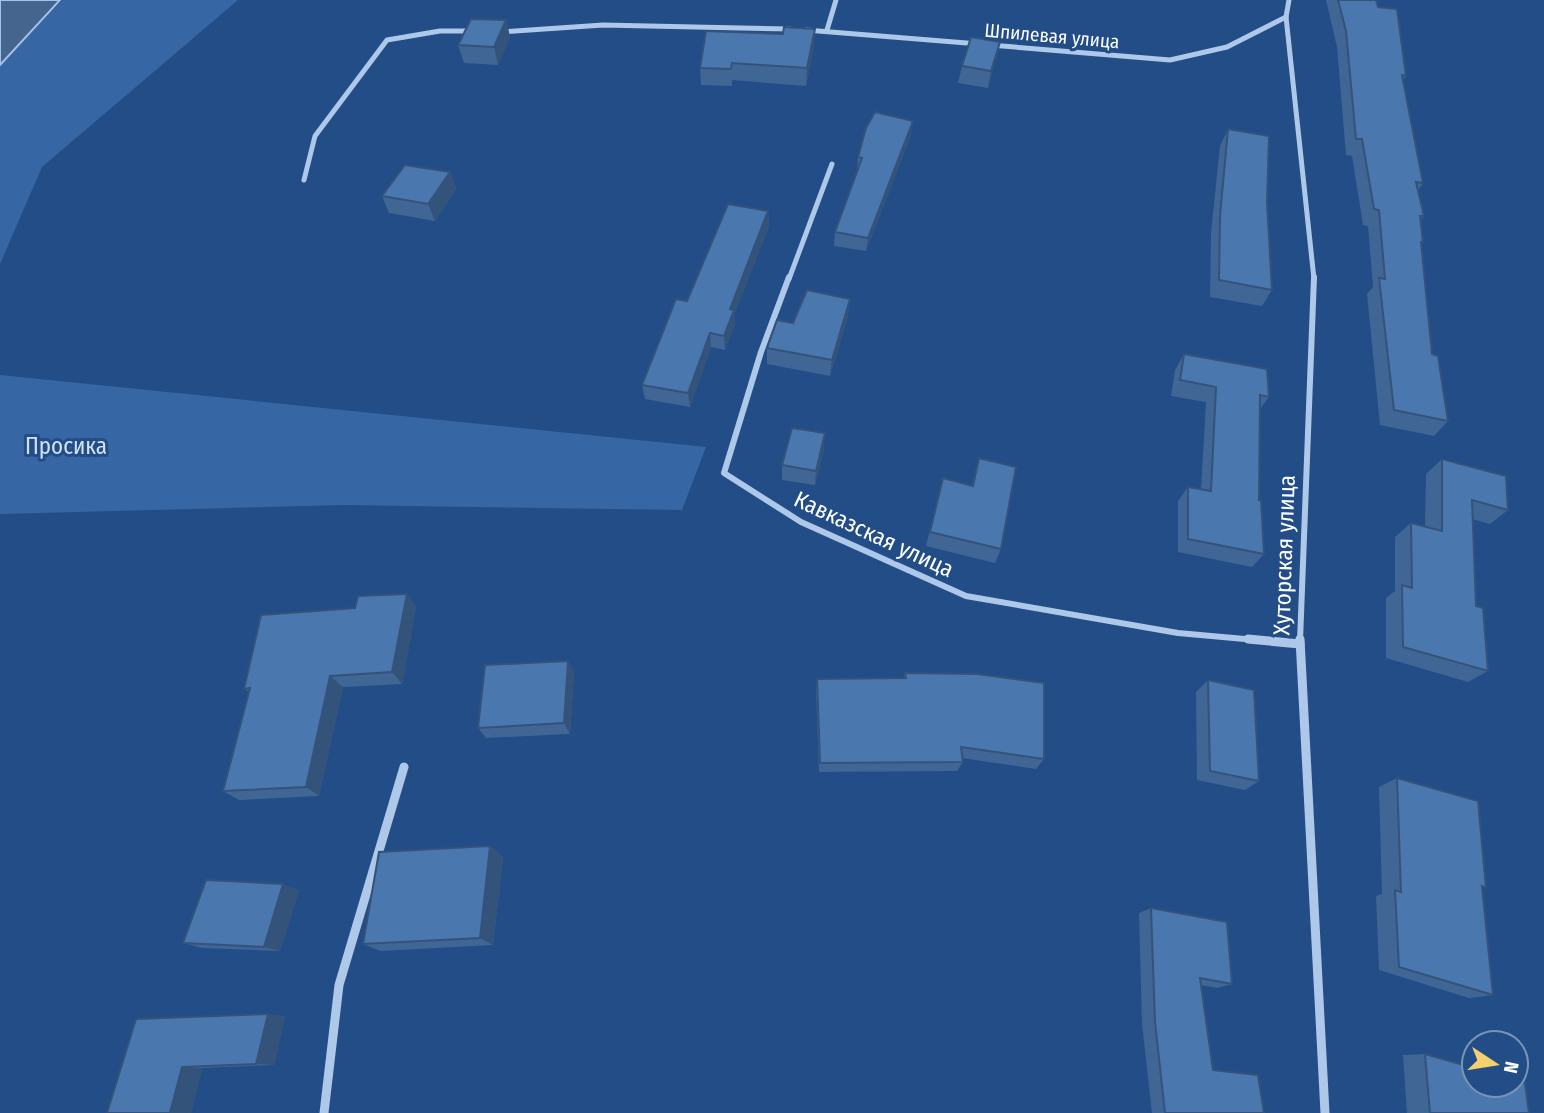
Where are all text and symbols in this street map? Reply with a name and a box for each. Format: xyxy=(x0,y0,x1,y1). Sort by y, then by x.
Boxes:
street label: Шпилевая улица xyxy=(984,19,1120,53)
park label: Просика xyxy=(25,432,107,460)
street label: Хуторская улица xyxy=(1267,474,1301,636)
street label: Кавказская улица xyxy=(790,485,958,583)
north arrow xyxy=(1460,1029,1530,1099)
text: N xyxy=(1499,1059,1524,1075)

